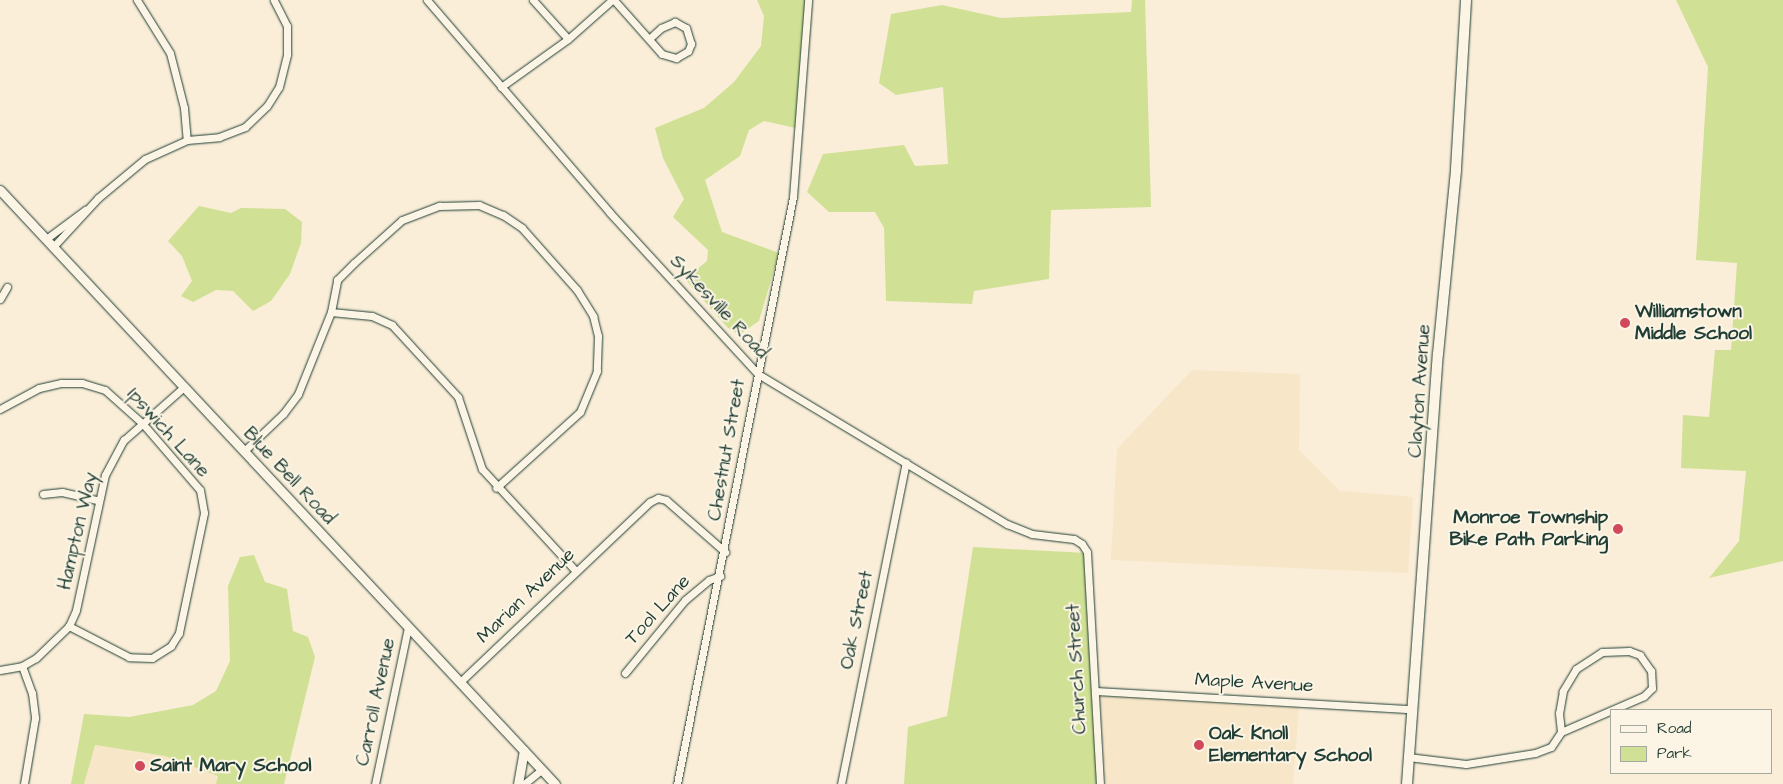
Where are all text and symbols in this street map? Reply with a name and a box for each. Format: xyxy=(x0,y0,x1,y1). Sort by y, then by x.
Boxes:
street label: Sykesville Road xyxy=(665,250,773,364)
place label: Williamstown Middle School xyxy=(1635,301,1752,345)
marker: Williamstown Middle School xyxy=(1619,317,1631,329)
street label: Clayton Avenue xyxy=(1404,323,1436,459)
street label: Chestnut Street xyxy=(703,377,751,523)
street label: Ipswich Lane xyxy=(122,383,214,483)
street label: Blue Bell Road xyxy=(238,423,340,529)
street label: Hampton Way xyxy=(53,470,103,592)
place label: Monroe Township Bike Path Parking xyxy=(1449,507,1608,551)
marker: Monroe Township Bike Path Parking xyxy=(1612,523,1624,535)
street label: Marian Avenue xyxy=(472,544,580,648)
street label: Oak Street xyxy=(835,569,879,671)
street label: Tool Lane xyxy=(621,570,695,650)
street label: Church Street xyxy=(1062,603,1092,735)
street label: Carroll Avenue xyxy=(351,636,401,768)
street label: Maple Avenue xyxy=(1194,669,1314,697)
legend xyxy=(1610,709,1773,774)
text: Road xyxy=(1657,718,1691,739)
place label: Oak Knoll Elementary School xyxy=(1209,723,1372,767)
marker: Oak Knoll Elementary School xyxy=(1193,739,1205,751)
text: Park xyxy=(1657,743,1692,764)
place label: Saint Mary School xyxy=(150,755,311,777)
marker: Saint Mary School xyxy=(134,760,146,772)

